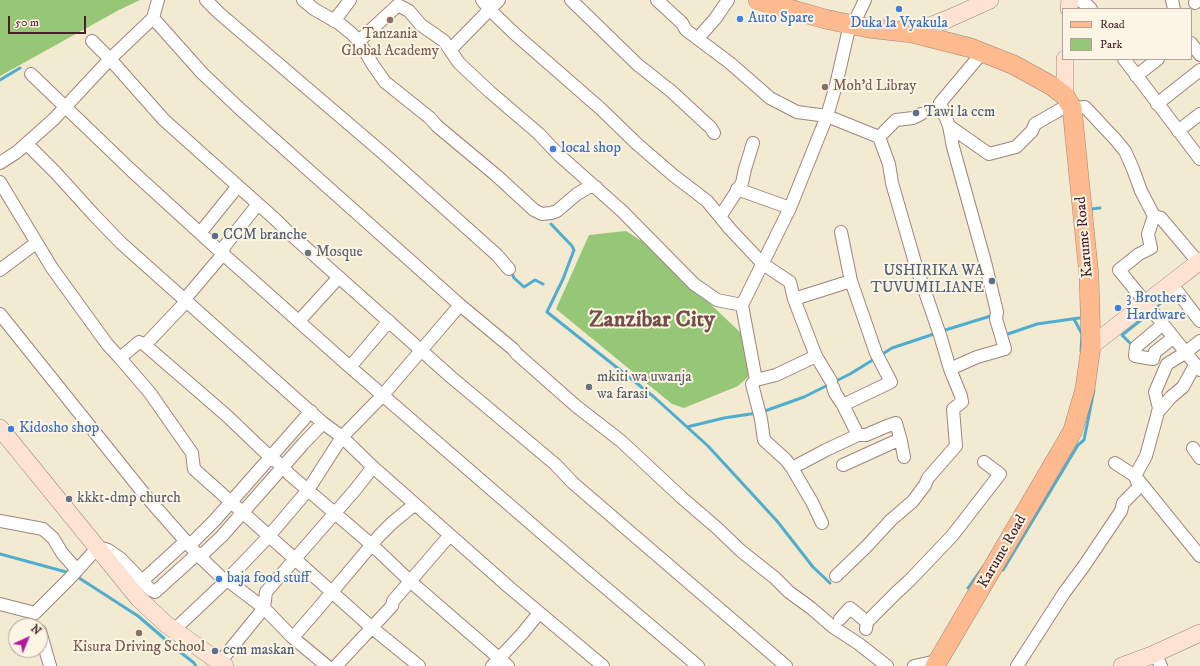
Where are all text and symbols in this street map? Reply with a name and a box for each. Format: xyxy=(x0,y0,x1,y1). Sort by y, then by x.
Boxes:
marker: Duka la Vyakula xyxy=(894,4,904,14)
scale bar xyxy=(10,8,88,34)
legend xyxy=(1062,8,1192,60)
place label: Auto Spare xyxy=(748,10,814,28)
marker: Auto Spare xyxy=(735,14,745,24)
text: 50 m xyxy=(15,15,39,30)
marker: Tanzania Global Academy xyxy=(385,15,395,25)
place label: Duka la Vyakula xyxy=(850,15,948,33)
text: Road xyxy=(1100,17,1125,32)
place label: Tanzania Global Academy xyxy=(341,26,439,61)
text: Park xyxy=(1100,37,1122,52)
place label: Moh'd Libray xyxy=(833,78,916,96)
marker: Moh'd Libray xyxy=(820,82,830,92)
place label: Tawi la ccm xyxy=(924,104,995,122)
marker: Tawi la ccm xyxy=(911,108,921,118)
place label: local shop xyxy=(561,140,621,158)
marker: local shop xyxy=(548,144,558,154)
street label: Karume Road xyxy=(1072,196,1098,278)
place label: CCM branche xyxy=(223,227,307,245)
marker: CCM branche xyxy=(210,231,220,241)
place label: Mosque xyxy=(316,244,363,262)
marker: Mosque xyxy=(303,248,313,258)
place label: USHIRIKA WA TUVUMILIANE xyxy=(871,263,984,298)
marker: USHIRIKA WA TUVUMILIANE xyxy=(987,276,997,286)
place label: 3 Brothers Hardware xyxy=(1126,290,1187,325)
marker: 3 Brothers Hardware xyxy=(1113,303,1123,313)
district label: Zanzibar City xyxy=(589,307,715,335)
place label: mkiti wa uwanja wa farasi xyxy=(597,369,692,404)
marker: mkiti wa uwanja wa farasi xyxy=(584,382,594,392)
place label: Kidosho shop xyxy=(19,420,99,438)
marker: Kidosho shop xyxy=(6,424,16,434)
place label: kkkt-dmp church xyxy=(77,490,181,508)
marker: kkkt-dmp church xyxy=(64,494,74,504)
street label: Karume Road xyxy=(975,512,1031,592)
place label: baja food stuff xyxy=(227,570,309,588)
marker: baja food stuff xyxy=(214,574,224,584)
north arrow xyxy=(8,618,48,658)
text: N xyxy=(28,622,44,638)
marker: Kisura Driving School xyxy=(134,628,144,638)
place label: Kisura Driving School xyxy=(73,639,205,657)
place label: ccm maskan xyxy=(223,642,295,660)
marker: ccm maskan xyxy=(210,646,220,656)

